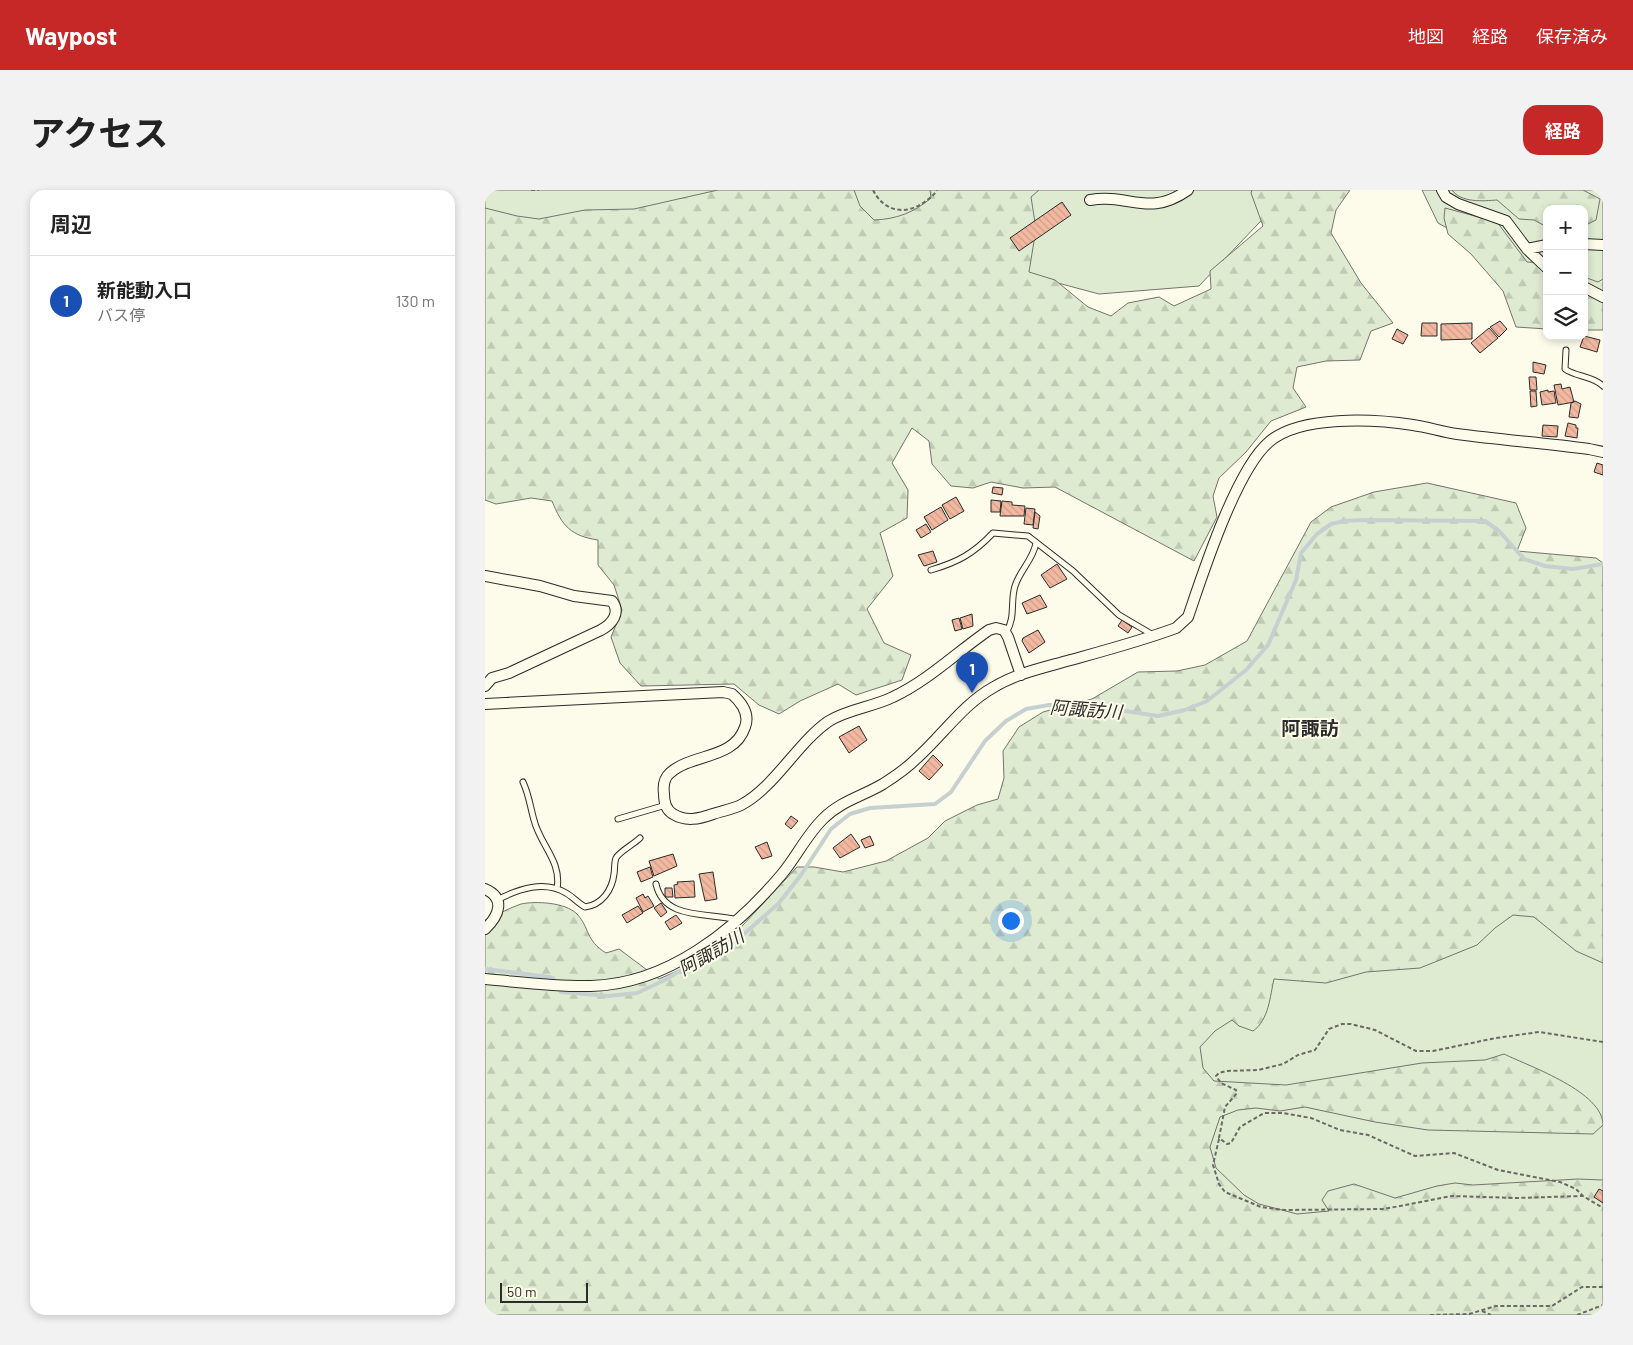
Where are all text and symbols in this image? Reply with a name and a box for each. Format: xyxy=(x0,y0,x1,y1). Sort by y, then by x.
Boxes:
text: Waypost xyxy=(25,21,117,50)
text: 地図 xyxy=(1408,25,1444,47)
text: 経路 xyxy=(1472,25,1508,47)
text: 保存済み xyxy=(1536,25,1608,47)
button: 経路 xyxy=(1523,105,1603,155)
text: アクセス xyxy=(30,111,168,153)
map controls xyxy=(1543,205,1588,340)
button: + xyxy=(1543,205,1588,250)
text: 周辺 xyxy=(50,211,92,236)
button: − xyxy=(1543,250,1588,295)
text: 新能動入口 xyxy=(97,278,192,301)
text: 1 xyxy=(63,291,69,310)
text: 130 m xyxy=(396,291,435,310)
button: layers xyxy=(1543,295,1588,340)
text: バス停 xyxy=(97,305,145,324)
pin: 1 xyxy=(956,652,988,693)
water label: 阿諏訪川 xyxy=(1049,696,1125,723)
district label: 阿諏訪 xyxy=(1281,716,1339,739)
your location xyxy=(998,908,1024,934)
water label: 阿諏訪川 xyxy=(674,923,749,980)
scale bar xyxy=(500,1280,587,1303)
text: 50 m xyxy=(507,1283,536,1300)

